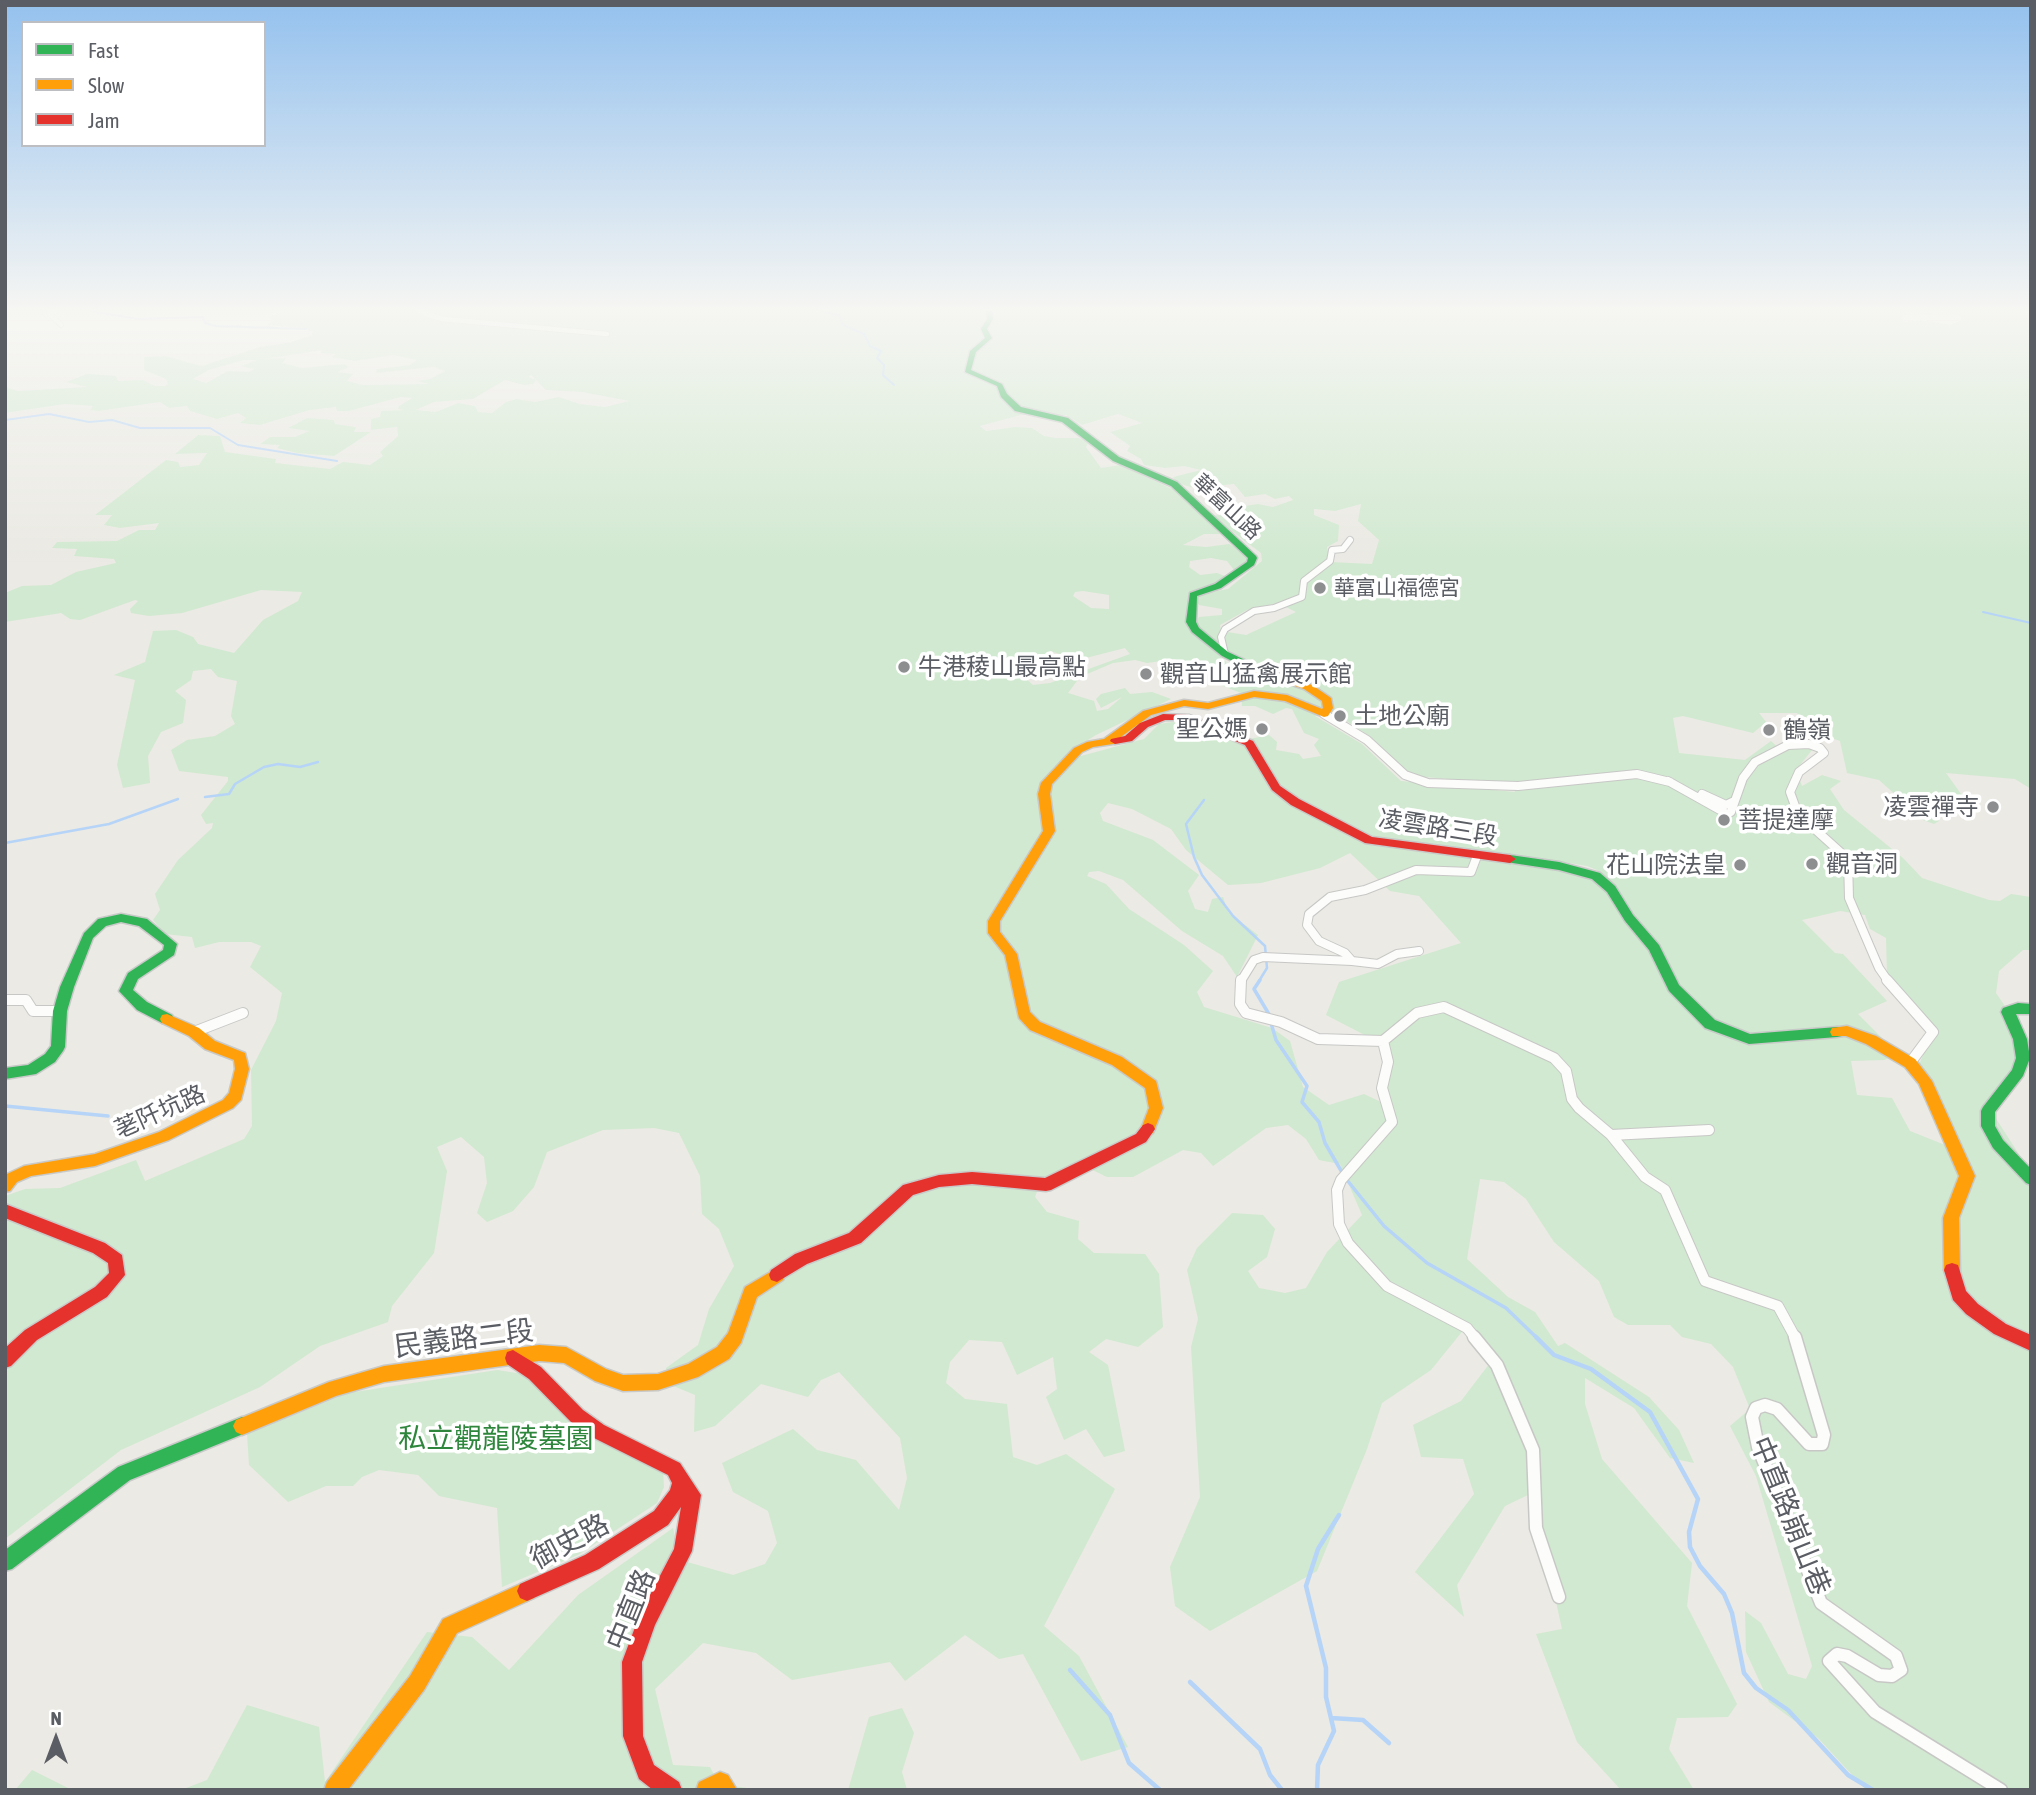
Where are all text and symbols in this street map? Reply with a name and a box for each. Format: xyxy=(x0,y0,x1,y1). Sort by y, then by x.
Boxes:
legend xyxy=(21,21,266,147)
text: Fast xyxy=(88,38,119,62)
text: Slow xyxy=(88,73,124,97)
text: Jam xyxy=(88,108,120,132)
street label: 華富山路 xyxy=(1188,469,1266,545)
place label: 華富山福德宮 xyxy=(1334,575,1460,601)
marker: 華富山福德宮 xyxy=(1312,580,1328,596)
place label: 牛港稜山最高點 xyxy=(918,653,1086,681)
marker: 牛港稜山最高點 xyxy=(896,659,912,675)
place label: 觀音山猛禽展示館 xyxy=(1160,660,1352,688)
marker: 觀音山猛禽展示館 xyxy=(1138,666,1154,682)
place label: 土地公廟 xyxy=(1354,702,1450,730)
marker: 土地公廟 xyxy=(1332,708,1348,724)
place label: 聖公媽 xyxy=(1176,715,1248,743)
place label: 鶴嶺 xyxy=(1783,716,1831,744)
marker: 聖公媽 xyxy=(1254,721,1270,737)
marker: 鶴嶺 xyxy=(1761,722,1777,738)
place label: 凌雲禪寺 xyxy=(1883,793,1979,821)
marker: 凌雲禪寺 xyxy=(1985,799,2001,815)
street label: 凌雲路三段 xyxy=(1376,804,1500,852)
place label: 菩提達摩 xyxy=(1738,806,1834,834)
marker: 菩提達摩 xyxy=(1716,812,1732,828)
place label: 觀音洞 xyxy=(1826,850,1898,878)
place label: 花山院法皇 xyxy=(1606,851,1726,879)
marker: 觀音洞 xyxy=(1804,856,1820,872)
marker: 花山院法皇 xyxy=(1732,857,1748,873)
street label: 荖阡坑路 xyxy=(110,1079,210,1145)
street label: 民義路二段 xyxy=(392,1314,536,1364)
park label: 私立觀龍陵墓園 xyxy=(398,1422,594,1456)
street label: 中直路崩山巷 xyxy=(1743,1432,1837,1600)
street label: 御史路 xyxy=(525,1507,615,1577)
street label: 中直路 xyxy=(600,1565,662,1655)
north arrow xyxy=(21,1704,91,1774)
text: N xyxy=(50,1707,62,1729)

